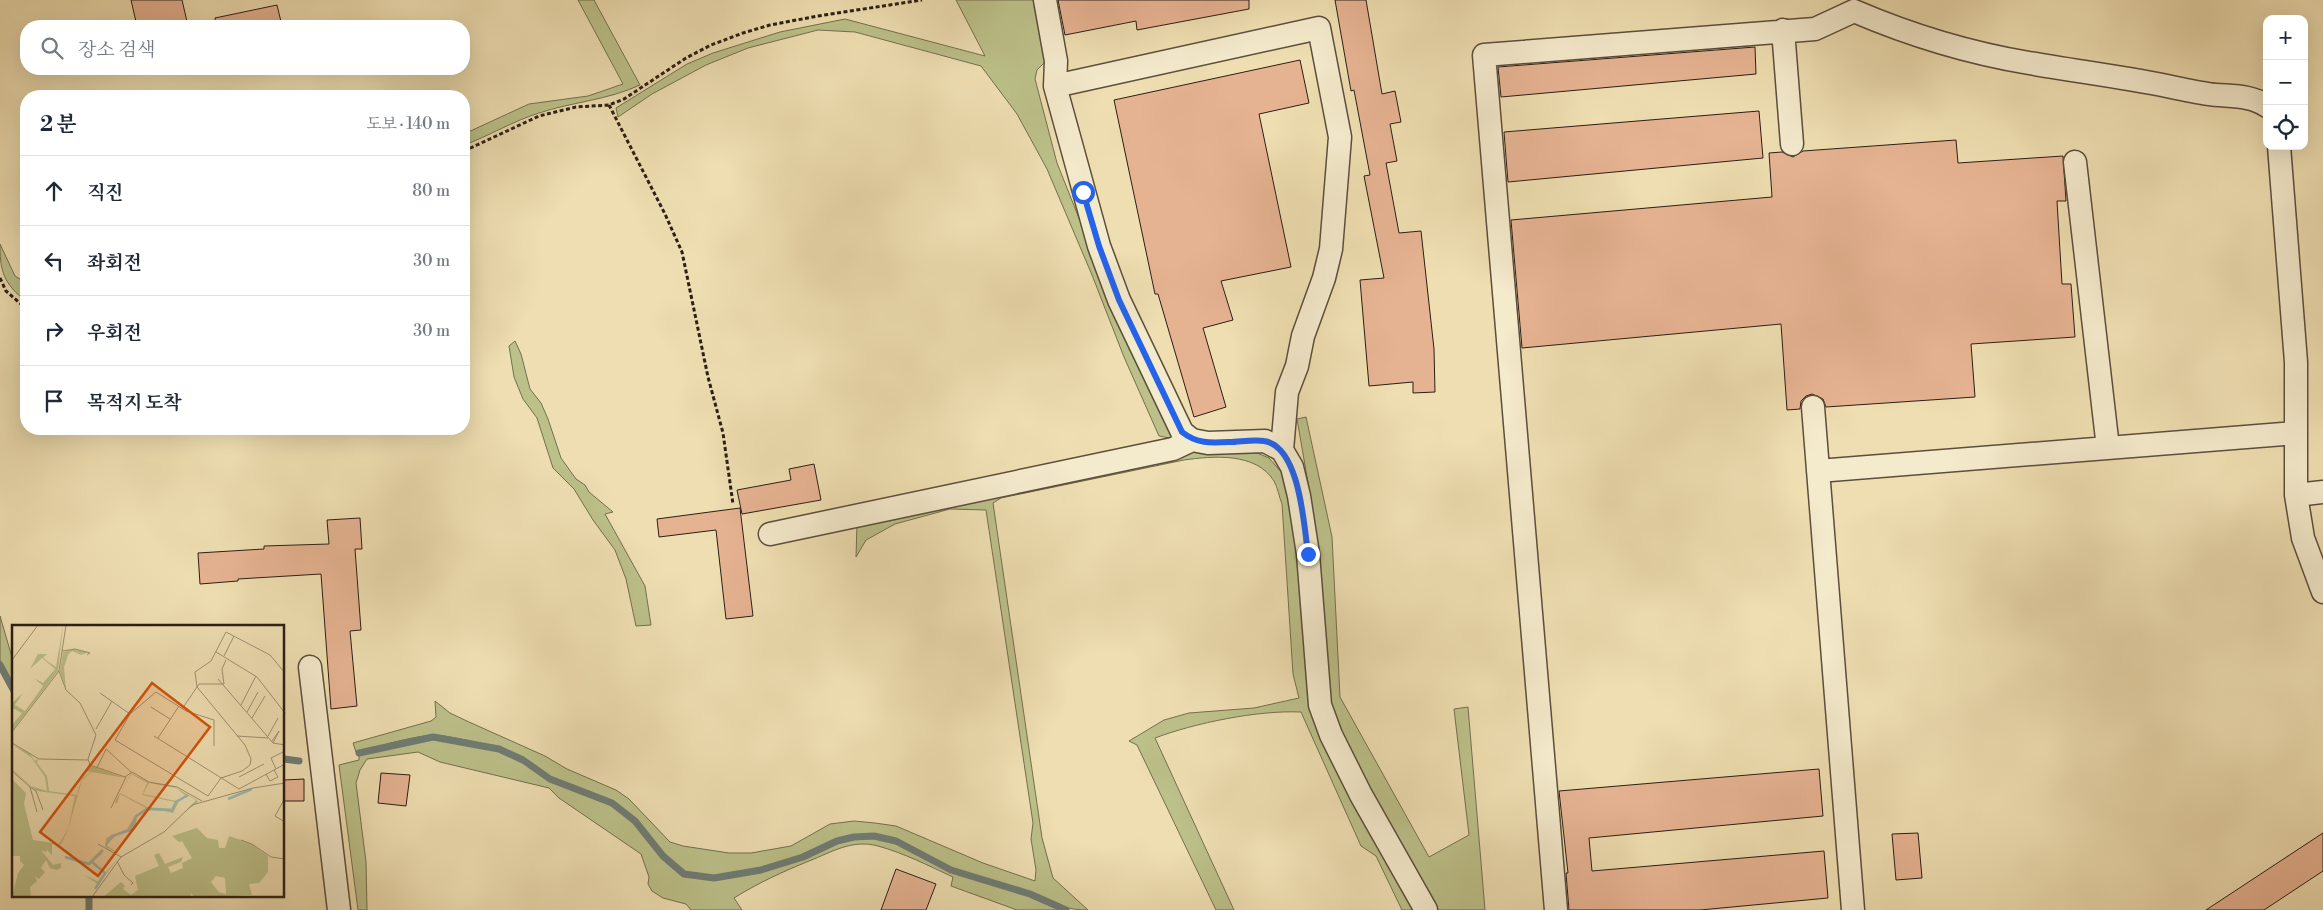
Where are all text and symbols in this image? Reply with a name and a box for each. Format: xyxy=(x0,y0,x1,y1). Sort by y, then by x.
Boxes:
map controls xyxy=(2263,15,2308,150)
button: + xyxy=(2263,15,2308,60)
search box xyxy=(20,20,470,75)
icon: search xyxy=(38,34,66,62)
text: 장소 검색 xyxy=(78,38,155,62)
button: − xyxy=(2263,60,2308,105)
button: locate xyxy=(2263,105,2308,150)
text: 2 분 xyxy=(40,112,77,138)
text: 도보 · 140 m xyxy=(366,114,450,134)
icon: ahead xyxy=(40,177,68,205)
text: 직진 xyxy=(87,181,124,205)
text: 80 m xyxy=(412,181,450,201)
route start xyxy=(1072,181,1095,204)
icon: left xyxy=(40,247,68,275)
text: 좌회전 xyxy=(87,251,142,275)
text: 30 m xyxy=(413,251,450,271)
icon: right xyxy=(40,317,68,345)
text: 우회전 xyxy=(87,321,142,345)
text: 30 m xyxy=(413,321,450,341)
icon: arrive xyxy=(40,387,68,415)
text: 목적지 도착 xyxy=(87,391,182,415)
route end xyxy=(1297,543,1320,566)
inset map xyxy=(12,625,285,898)

